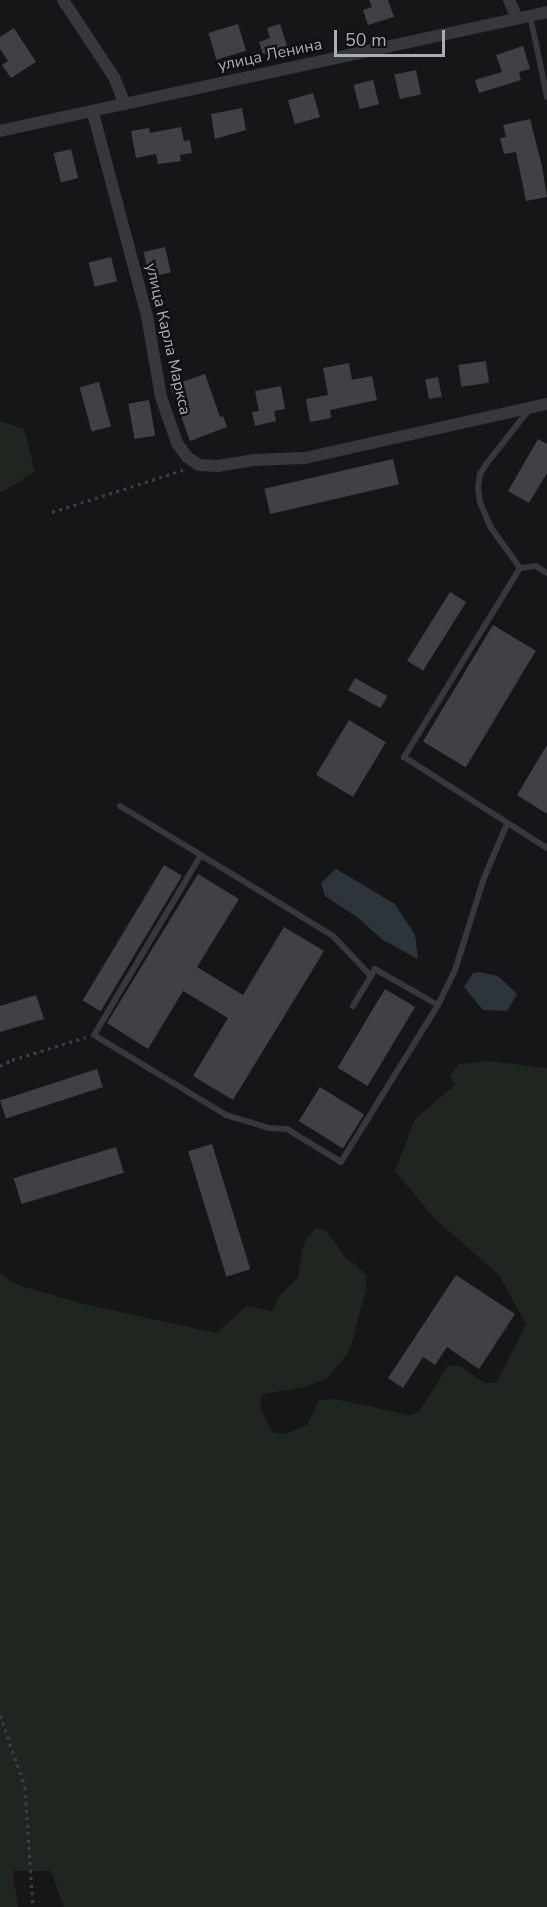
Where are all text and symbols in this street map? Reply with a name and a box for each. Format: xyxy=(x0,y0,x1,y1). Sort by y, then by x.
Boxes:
scale bar xyxy=(337,18,448,56)
text: 50 m xyxy=(345,28,387,52)
street label: улица Ленина xyxy=(216,35,324,75)
street label: улица Карла Маркса xyxy=(141,261,195,417)

